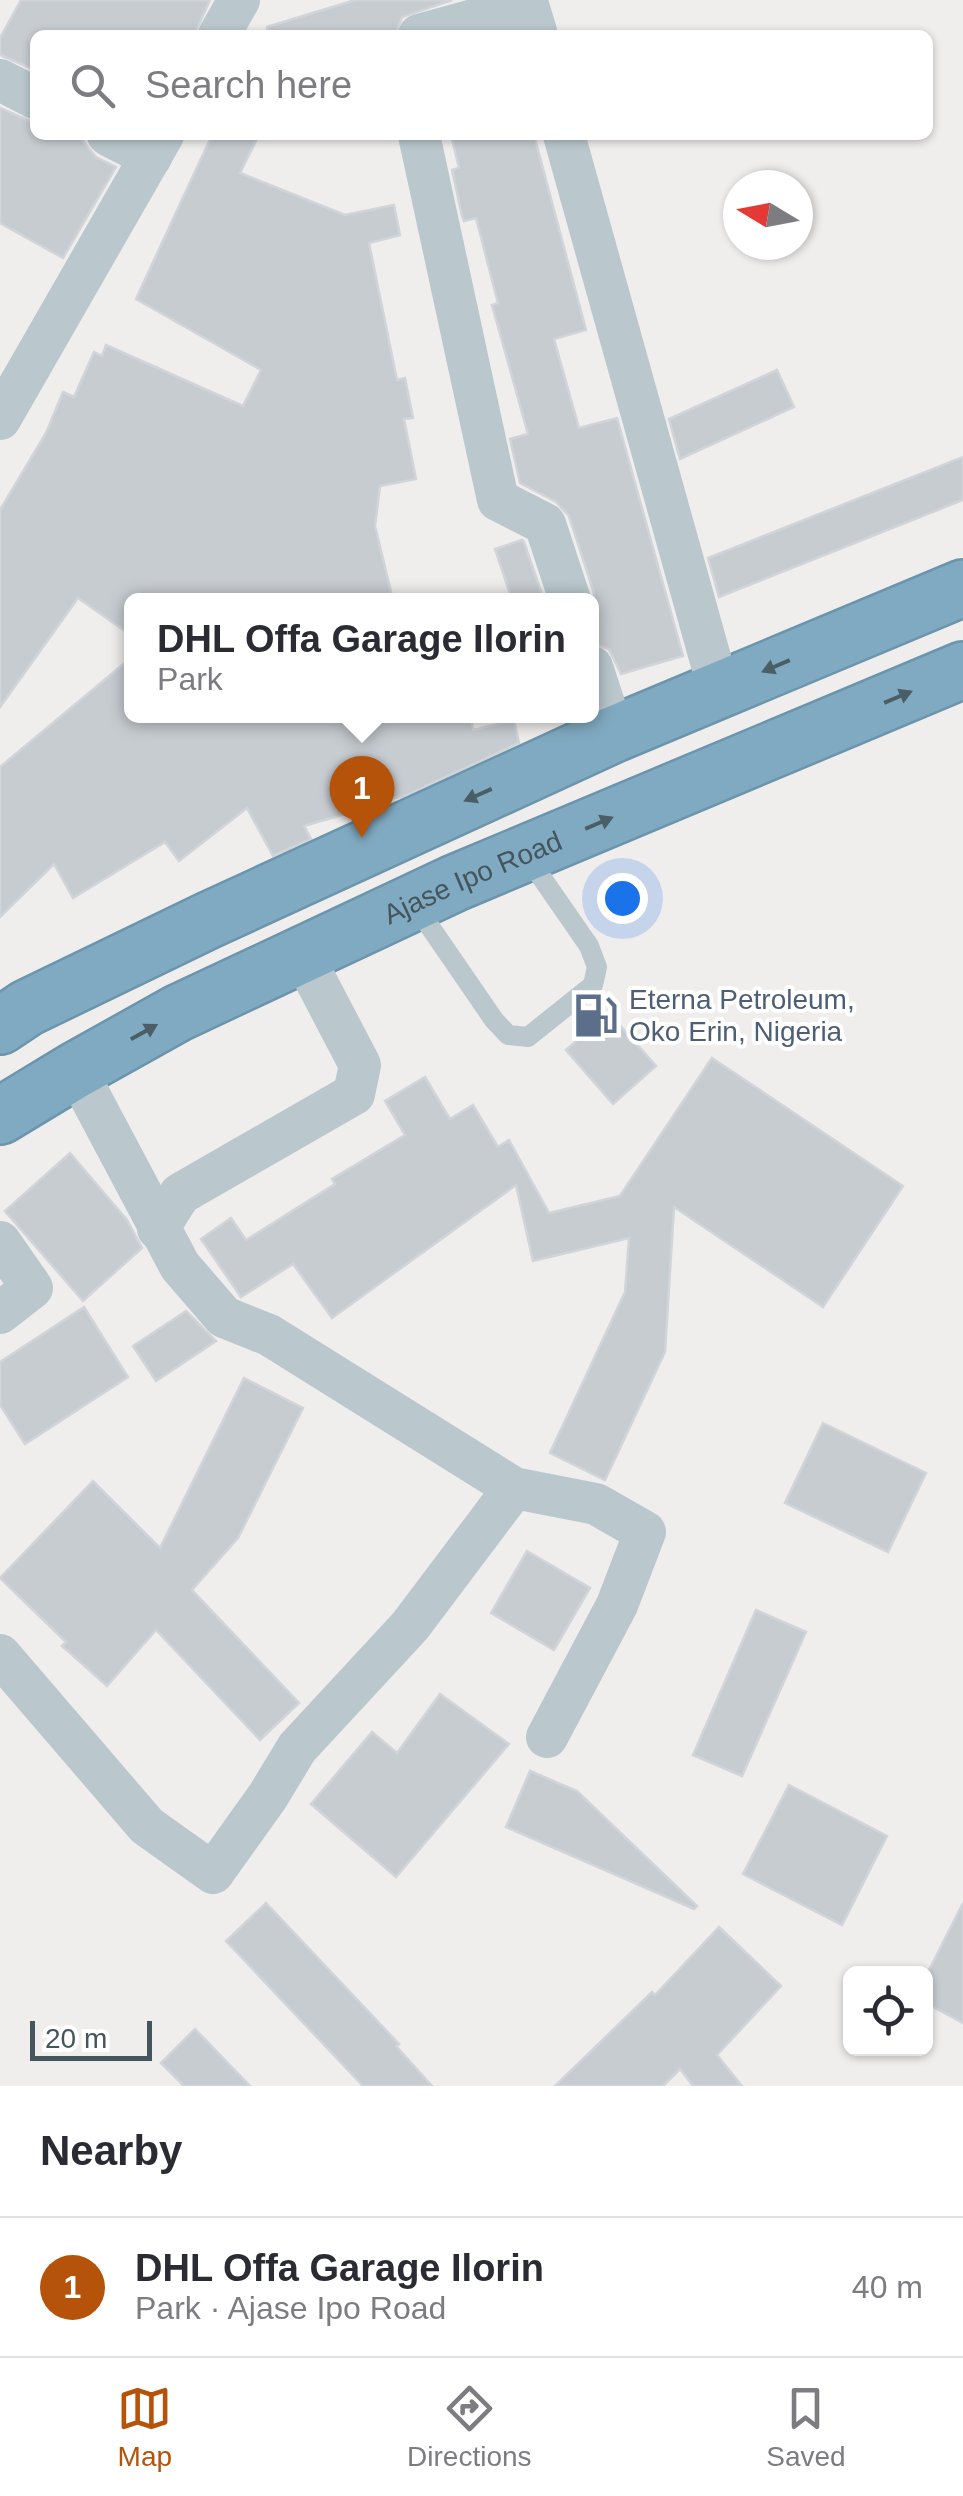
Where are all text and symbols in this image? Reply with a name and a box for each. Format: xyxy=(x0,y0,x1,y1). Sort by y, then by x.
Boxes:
search box xyxy=(30,30,933,140)
icon: search xyxy=(65,58,120,113)
text: Search here xyxy=(145,64,352,106)
north arrow xyxy=(723,170,813,260)
popup xyxy=(124,593,599,723)
text: DHL Offa Garage Ilorin xyxy=(157,618,566,660)
one-way arrow xyxy=(761,658,791,674)
text: Park xyxy=(157,661,223,697)
one-way arrow xyxy=(883,689,913,705)
pin: 1 xyxy=(330,756,394,838)
one-way arrow xyxy=(463,787,492,804)
one-way arrow xyxy=(584,815,613,831)
street label: Ajase Ipo Road xyxy=(378,825,566,930)
your location xyxy=(597,873,648,924)
place label: Eterna Petroleum, Oko Erin, Nigeria xyxy=(629,984,855,1047)
fuel station icon: Eterna Petroleum, Oko Erin, Nigeria xyxy=(572,991,620,1039)
one-way arrow xyxy=(130,1023,159,1040)
map controls xyxy=(843,1966,933,2056)
button: locate xyxy=(843,1966,933,2056)
scale bar xyxy=(30,2016,152,2060)
text: 20 m xyxy=(45,2023,107,2054)
text: Nearby xyxy=(40,2127,182,2174)
text: DHL Offa Garage Ilorin xyxy=(135,2247,544,2289)
text: 1 xyxy=(64,2269,81,2305)
text: 40 m xyxy=(852,2269,923,2305)
text: Park · Ajase Ipo Road xyxy=(135,2290,446,2326)
tab: Map xyxy=(117,2381,172,2473)
tab: Directions xyxy=(407,2381,532,2473)
tab: Saved xyxy=(766,2381,846,2473)

